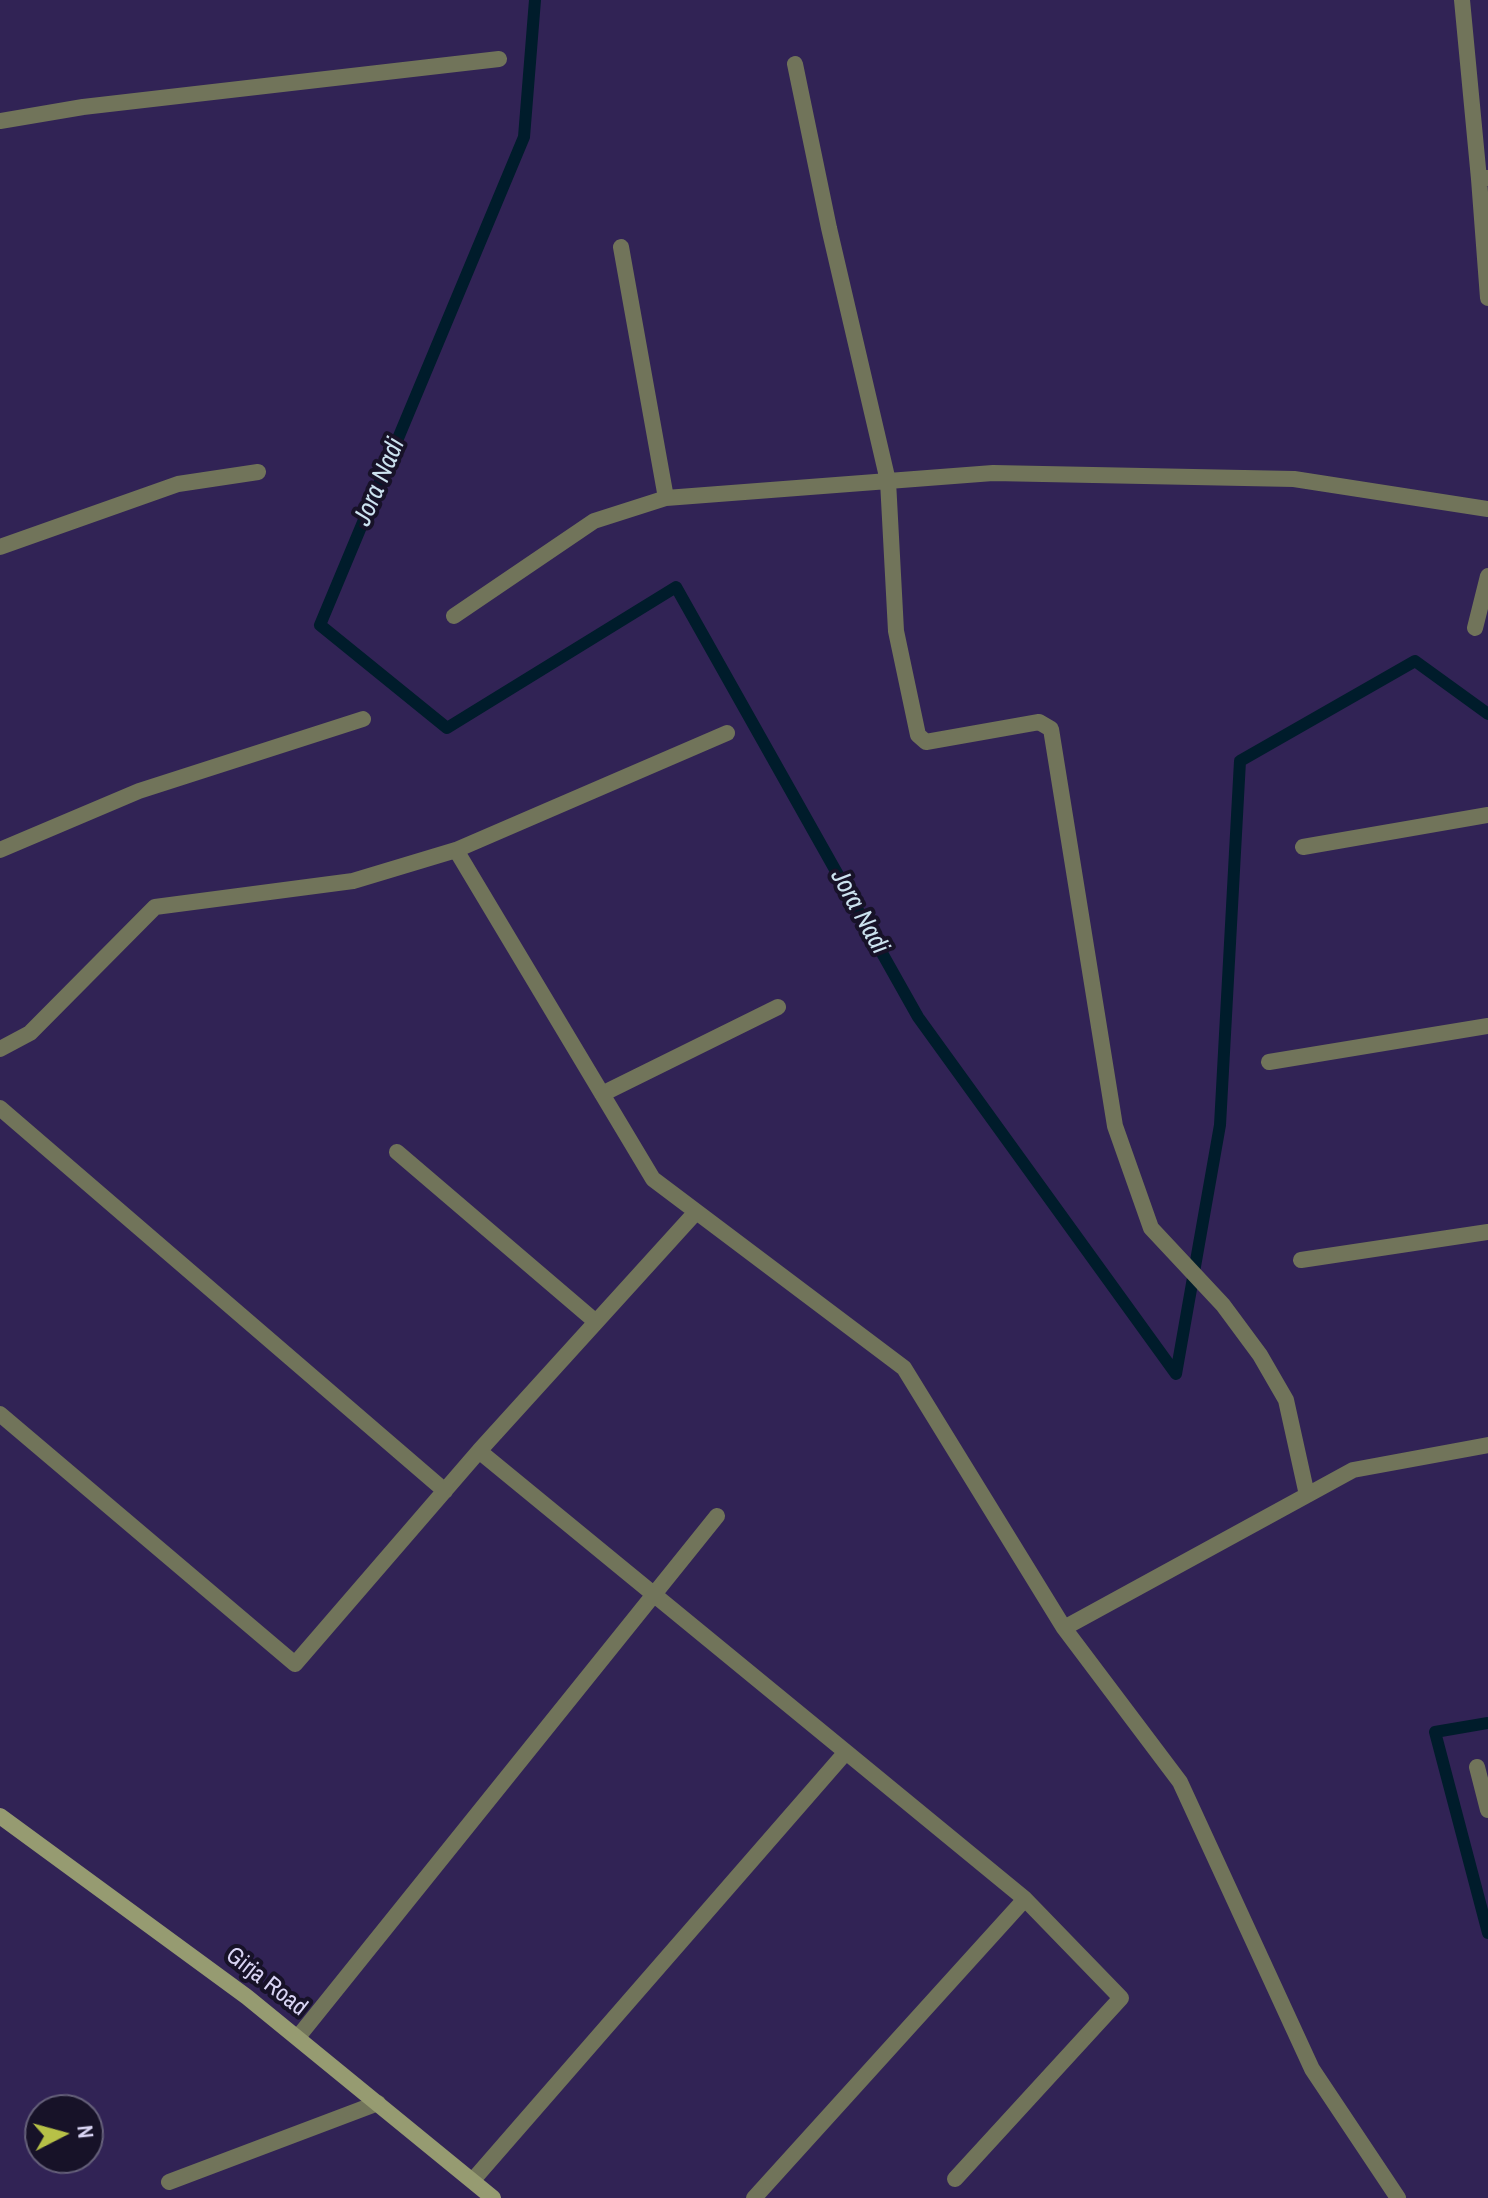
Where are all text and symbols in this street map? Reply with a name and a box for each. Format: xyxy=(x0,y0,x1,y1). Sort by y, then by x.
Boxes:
water label: Jora Nadi xyxy=(348,433,412,531)
water label: Jora Nadi xyxy=(823,864,895,960)
street label: Girja Road xyxy=(220,1941,312,2023)
north arrow xyxy=(24,2094,104,2174)
text: N xyxy=(70,2124,101,2140)

